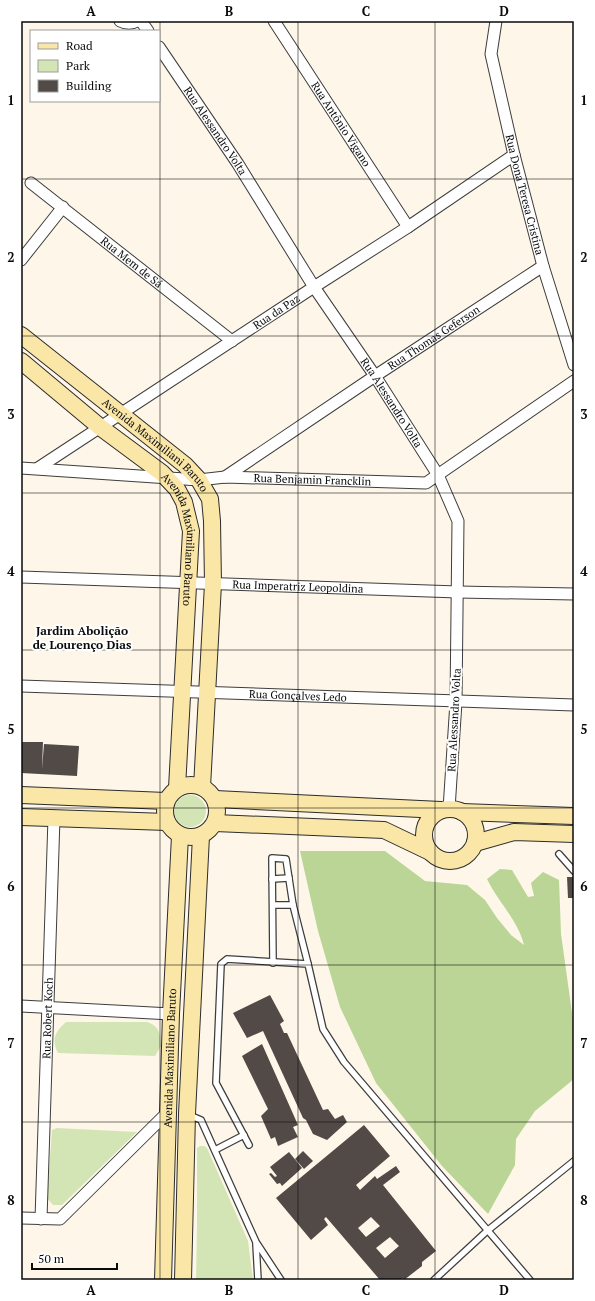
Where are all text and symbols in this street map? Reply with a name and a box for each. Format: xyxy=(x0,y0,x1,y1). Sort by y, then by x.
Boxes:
text: A xyxy=(86,2,96,20)
text: B xyxy=(225,2,233,20)
text: C xyxy=(362,2,370,20)
text: D xyxy=(499,2,509,20)
legend xyxy=(30,30,160,102)
text: Road xyxy=(66,38,93,53)
text: Park xyxy=(66,58,91,73)
text: Building xyxy=(66,78,112,93)
street label: Rua Antônio Vigano xyxy=(308,79,374,169)
street label: Rua Alessandro Volta xyxy=(181,84,250,178)
text: 1 xyxy=(7,91,15,109)
text: 1 xyxy=(580,91,588,109)
street label: Rua Dona Teresa Cristina xyxy=(503,133,547,257)
street label: Rua Mem de Sá xyxy=(98,234,166,291)
text: 2 xyxy=(7,248,15,266)
text: 2 xyxy=(580,248,588,266)
street label: Rua da Paz xyxy=(250,291,303,332)
street label: Rua Thomas Geferson xyxy=(385,302,483,373)
street label: Rua Alessandro Volta xyxy=(358,355,426,450)
street label: Avenida Maximiliani Baruto xyxy=(99,395,211,494)
text: 3 xyxy=(7,405,15,423)
text: 3 xyxy=(580,405,588,423)
street label: Avenida Maximiliano Baruto xyxy=(158,470,198,606)
street label: Rua Benjamin Francklin xyxy=(253,471,372,488)
text: 4 xyxy=(7,562,15,580)
text: 4 xyxy=(580,562,588,580)
street label: Rua Imperatriz Leopoldina xyxy=(232,577,364,596)
district label: Jardim Abolição de Lourenço Dias xyxy=(33,623,132,652)
street label: Rua Alessandro Volta xyxy=(444,667,464,772)
street label: Rua Gonçalves Ledo xyxy=(249,687,347,704)
text: 5 xyxy=(7,720,15,738)
text: 5 xyxy=(580,720,588,738)
text: 6 xyxy=(7,877,15,895)
text: 6 xyxy=(580,877,588,895)
street label: Rua Robert Koch xyxy=(39,977,56,1059)
street label: Avenida Maximiliano Baruto xyxy=(161,988,179,1128)
text: 7 xyxy=(7,1034,15,1052)
text: 7 xyxy=(580,1034,588,1052)
text: 8 xyxy=(7,1191,15,1209)
text: 8 xyxy=(580,1191,588,1209)
scale bar xyxy=(32,1245,117,1271)
text: 50 m xyxy=(38,1251,65,1266)
text: A xyxy=(86,1281,96,1299)
text: B xyxy=(225,1281,233,1299)
text: C xyxy=(362,1281,370,1299)
text: D xyxy=(499,1281,509,1299)

